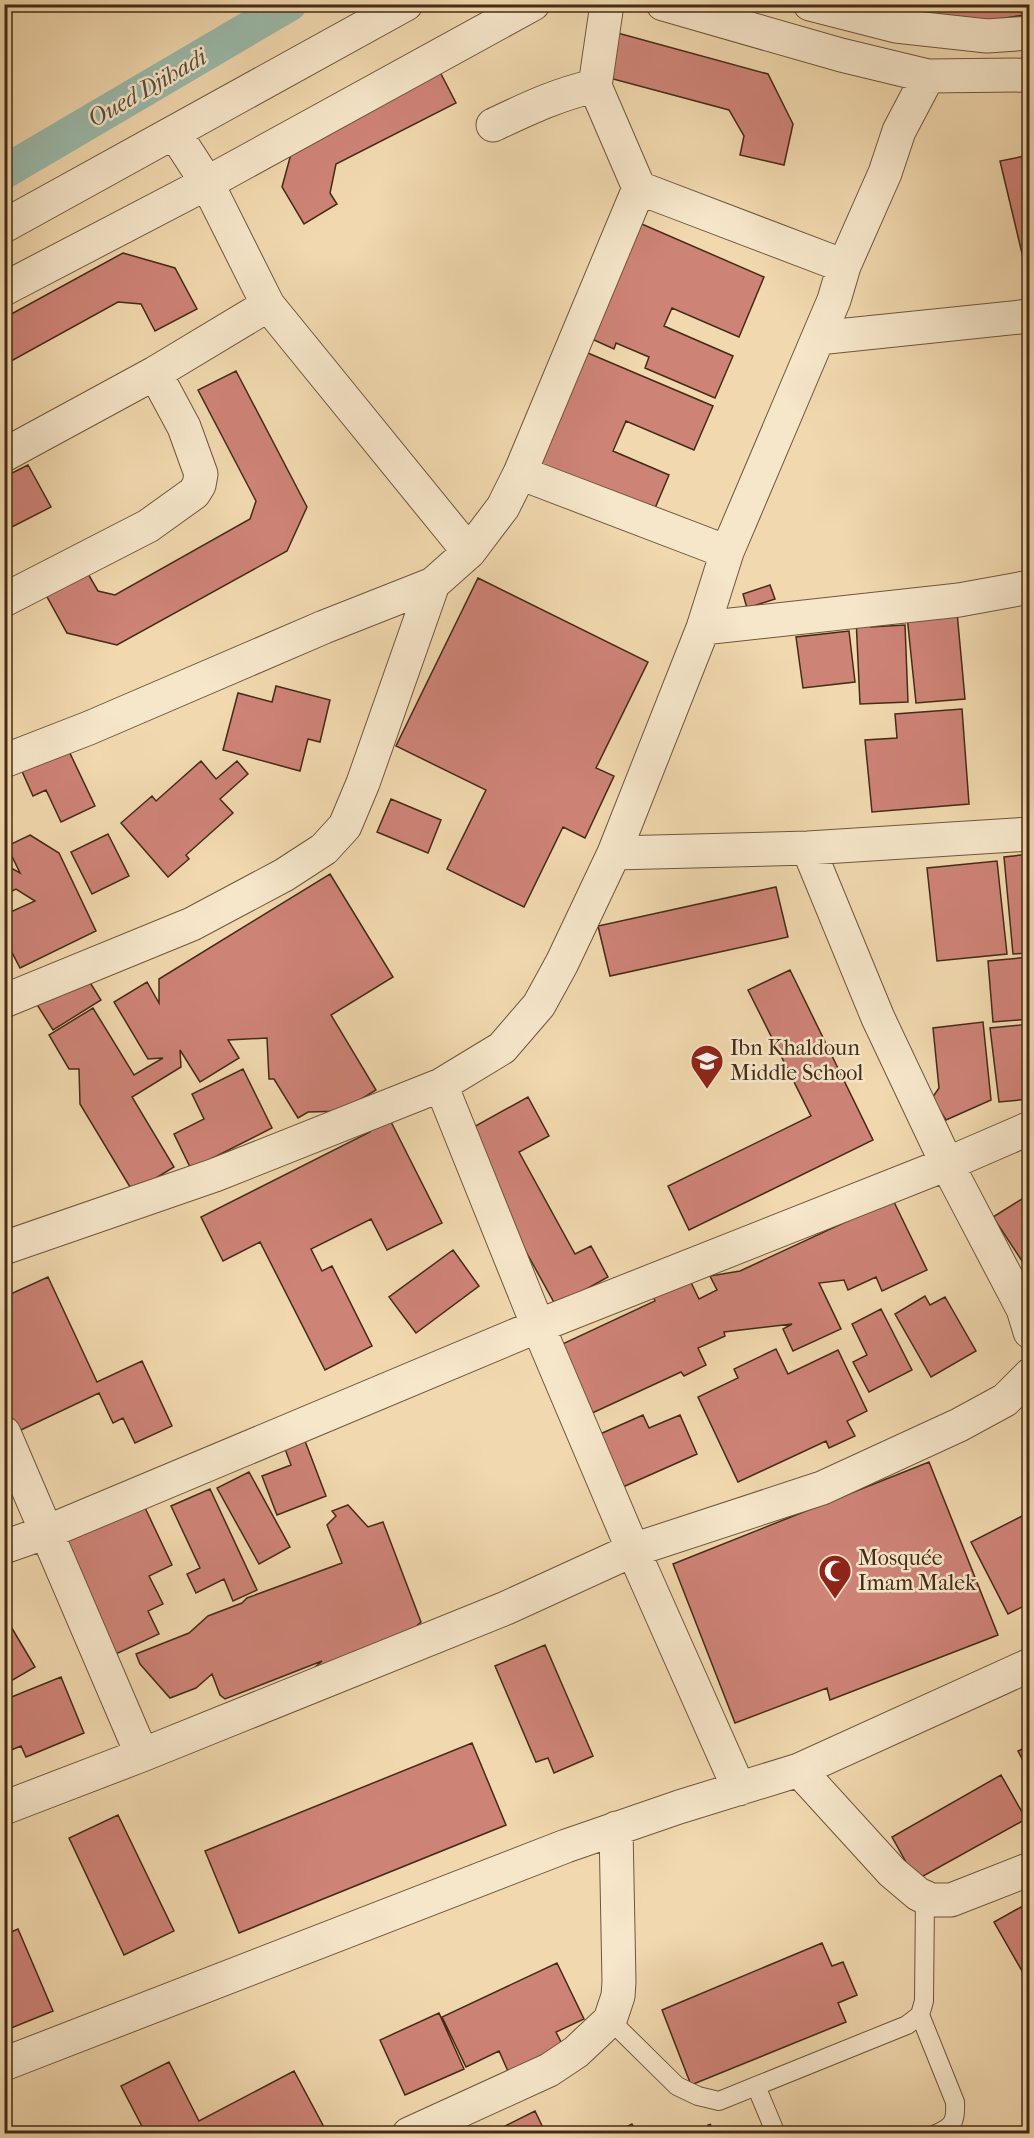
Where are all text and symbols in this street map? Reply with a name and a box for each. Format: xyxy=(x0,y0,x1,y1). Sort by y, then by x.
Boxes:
water label: Oued Djihadi xyxy=(83,42,213,133)
place label: Ibn Khaldoun Middle School xyxy=(730,1035,863,1086)
school or university icon: Ibn Khaldoun Middle School xyxy=(689,1043,725,1090)
place label: Mosquée Imam Malek xyxy=(858,1545,977,1596)
mosque icon: Mosquée Imam Malek xyxy=(817,1553,853,1600)

